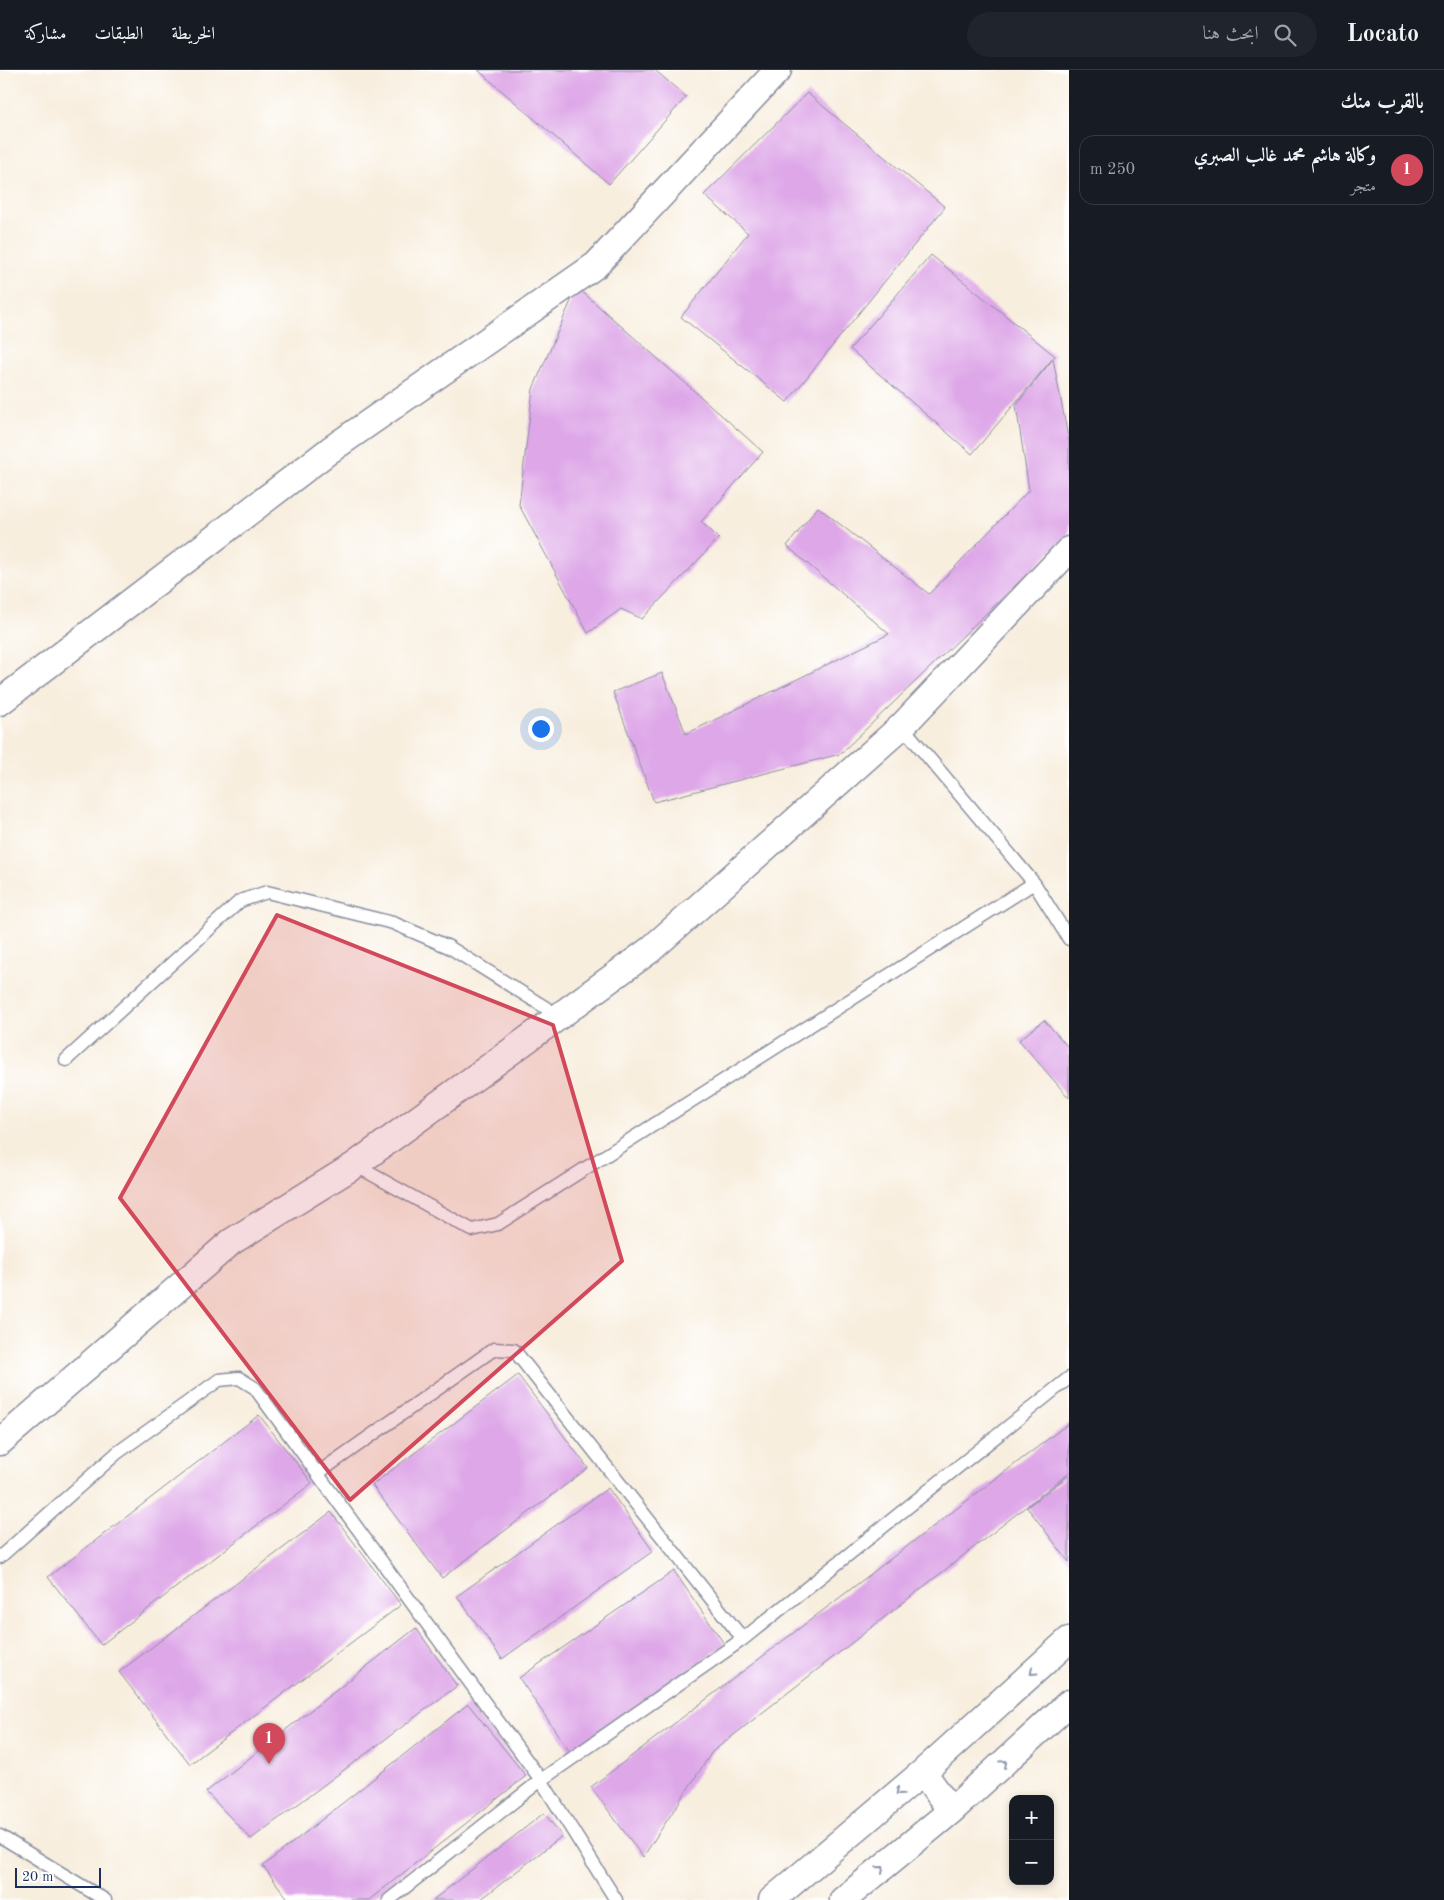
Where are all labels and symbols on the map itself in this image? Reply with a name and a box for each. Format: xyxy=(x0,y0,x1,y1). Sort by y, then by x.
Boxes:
your location xyxy=(528,716,554,742)
one-way arrow xyxy=(1029,1666,1038,1675)
pin: 1 xyxy=(253,1723,285,1764)
one-way arrow xyxy=(998,1759,1007,1768)
one-way arrow xyxy=(896,1787,905,1795)
scale bar xyxy=(15,1865,101,1888)
one-way arrow xyxy=(875,1866,884,1874)

